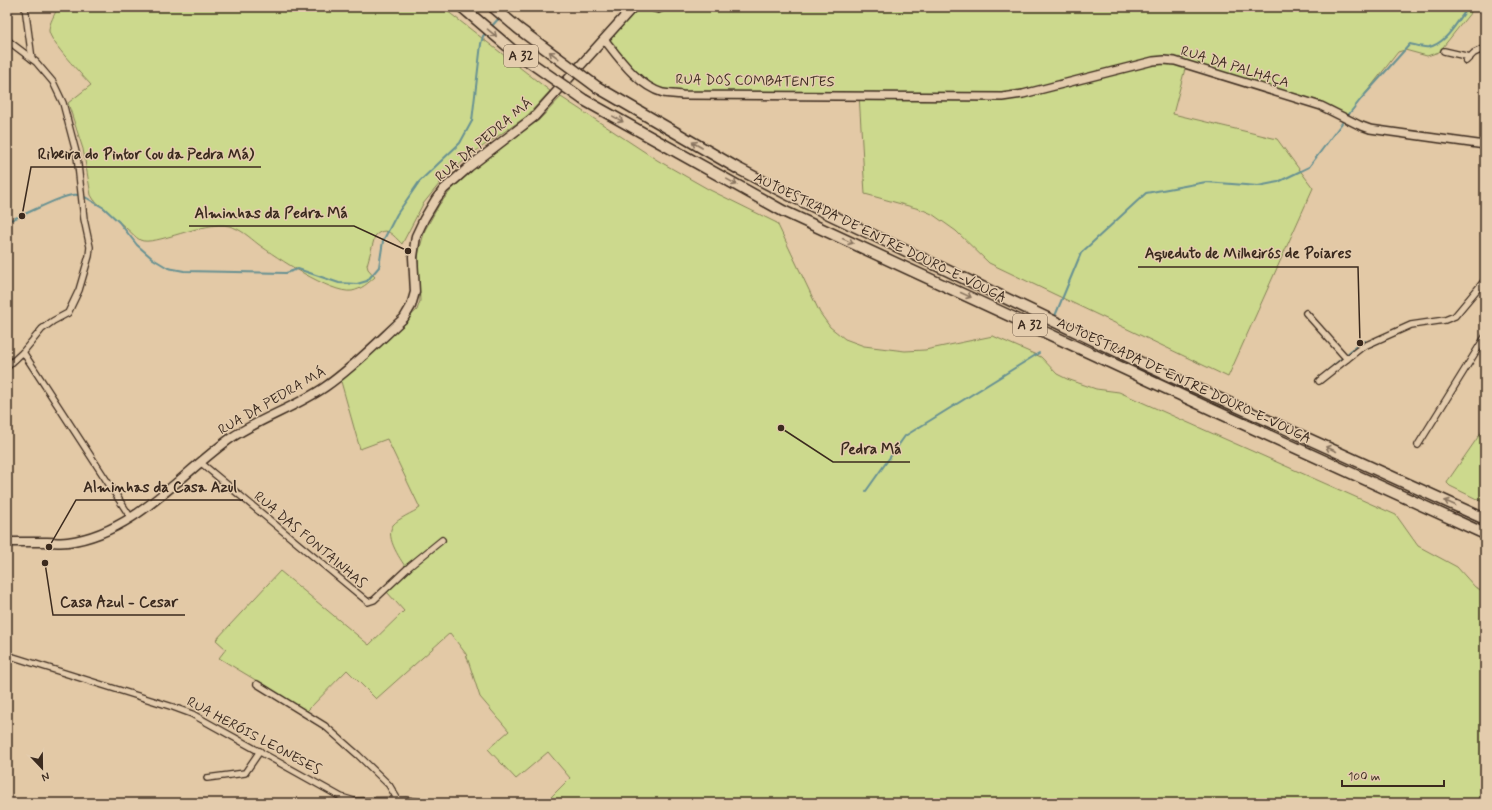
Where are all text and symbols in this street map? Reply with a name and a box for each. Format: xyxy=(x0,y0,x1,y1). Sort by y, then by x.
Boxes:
one-way arrow xyxy=(486,28,497,37)
street label: RUA DA PALHAÇA xyxy=(1179,42,1291,92)
road number: A 32 xyxy=(504,45,538,67)
one-way arrow xyxy=(549,51,560,60)
street label: RUA DOS COMBATENTES xyxy=(675,71,835,91)
street label: RUA DA PEDRA MÁ xyxy=(432,94,536,186)
one-way arrow xyxy=(612,116,624,124)
callout: Ribeira do Pintor (ou da Pedra Má) xyxy=(31,140,261,167)
one-way arrow xyxy=(691,140,703,148)
text: Ribeira do Pintor (ou da Pedra Má) xyxy=(38,145,255,165)
street label: AUTOESTRADA DE ENTRE DOURO-E-VOUGA xyxy=(751,169,1009,307)
one-way arrow xyxy=(726,179,738,187)
callout: Alminhas da Pedra Má xyxy=(189,199,354,226)
text: Alminhas da Pedra Má xyxy=(194,204,348,224)
one-way arrow xyxy=(842,238,854,245)
callout: Aqueduto de Milheirós de Poiares xyxy=(1138,240,1358,267)
text: Aqueduto de Milheirós de Poiares xyxy=(1145,244,1352,264)
one-way arrow xyxy=(959,292,971,299)
road number: A 32 xyxy=(1013,314,1047,336)
street label: AUTOESTRADA DE ENTRE DOURO-E-VOUGA xyxy=(1054,314,1314,448)
street label: RUA DA PEDRA MÁ xyxy=(215,363,329,439)
callout: Pedra Má xyxy=(833,435,910,462)
text: Pedra Má xyxy=(841,440,901,460)
one-way arrow xyxy=(1326,445,1338,452)
callout: Alminhas da Casa Azul xyxy=(76,473,243,500)
text: Alminhas da Casa Azul xyxy=(83,478,237,498)
street label: RUA DAS FONTAINHAS xyxy=(250,488,370,592)
one-way arrow xyxy=(1444,499,1456,506)
callout: Casa Azul - Cesar xyxy=(53,588,185,615)
text: Casa Azul - Cesar xyxy=(60,593,179,613)
street label: RUA HERÓIS LEONESES xyxy=(184,693,324,779)
north arrow xyxy=(22,748,62,788)
scale bar xyxy=(1342,762,1444,788)
text: N xyxy=(39,768,51,784)
text: 100 m xyxy=(1348,769,1380,785)

